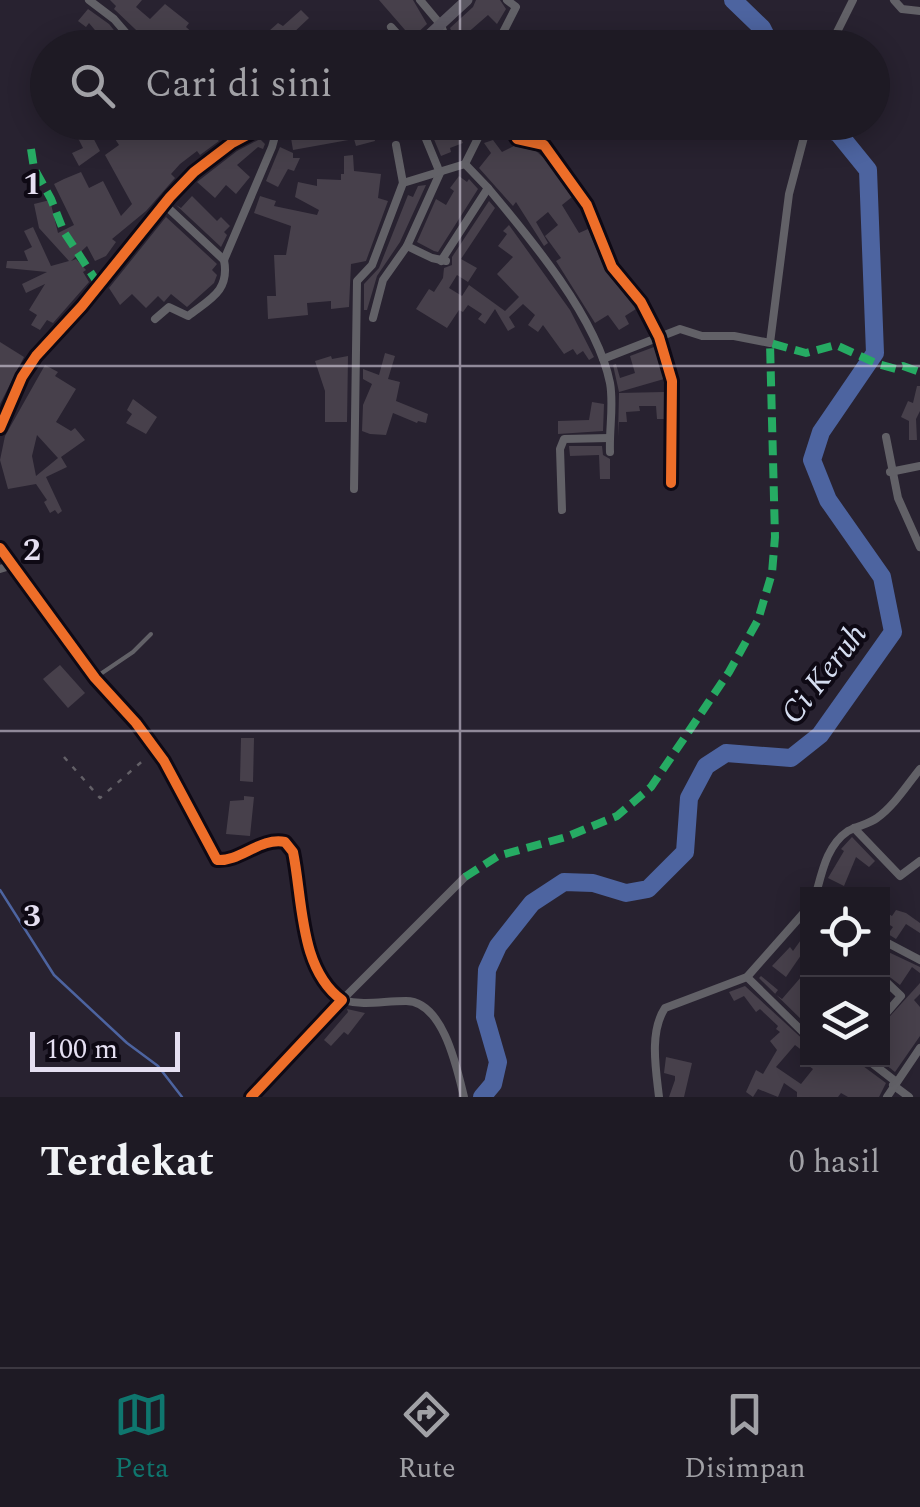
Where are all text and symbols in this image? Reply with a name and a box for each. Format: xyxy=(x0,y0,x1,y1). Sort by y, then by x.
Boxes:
search box xyxy=(30,30,890,140)
text: Cari di sini xyxy=(145,56,332,114)
icon: search xyxy=(65,58,120,113)
text: 1 xyxy=(23,160,41,209)
text: 2 xyxy=(23,526,41,575)
water label: Ci Keruh xyxy=(769,613,879,735)
map controls xyxy=(800,887,890,1067)
button: locate xyxy=(800,887,890,977)
text: 3 xyxy=(23,892,41,941)
button: layers xyxy=(800,977,890,1067)
scale bar xyxy=(30,1027,180,1072)
text: 100 m xyxy=(45,1028,118,1071)
text: Terdekat xyxy=(40,1131,214,1194)
text: 0 hasil xyxy=(789,1138,880,1187)
tab: Peta xyxy=(114,1387,169,1490)
tab: Rute xyxy=(398,1387,456,1490)
tab: Disimpan xyxy=(684,1387,806,1490)

